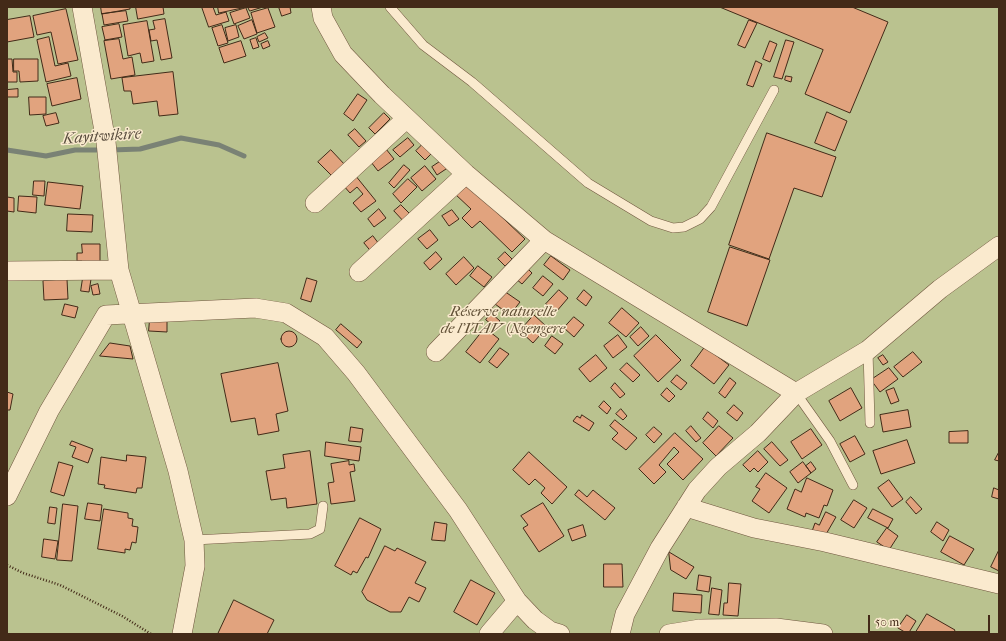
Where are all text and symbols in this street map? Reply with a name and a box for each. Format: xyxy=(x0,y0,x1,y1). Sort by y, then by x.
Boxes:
water label: Kayitwikire xyxy=(62,125,142,149)
park label: Réserve naturelle de l'ITAV (Ngengere xyxy=(441,303,565,338)
scale bar xyxy=(870,607,992,633)
text: 50 m xyxy=(875,615,899,629)

